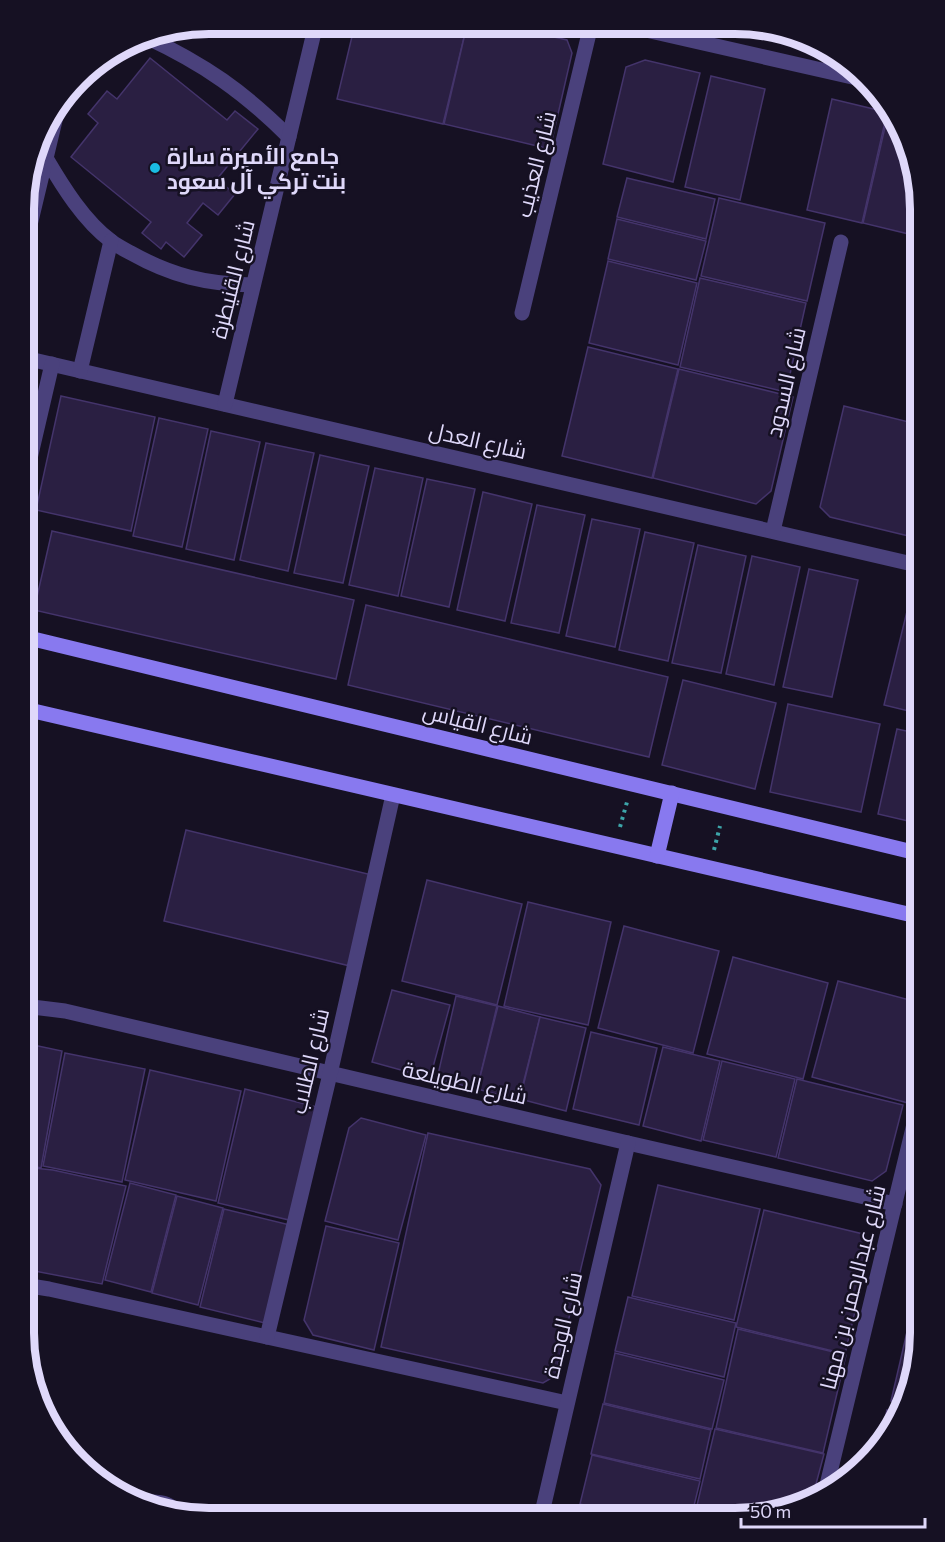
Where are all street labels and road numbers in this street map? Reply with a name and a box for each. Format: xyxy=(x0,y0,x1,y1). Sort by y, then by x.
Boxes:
street label: شارع العذيب xyxy=(509,108,563,220)
street label: شارع القنيطرة xyxy=(204,217,262,342)
street label: شارع السدود xyxy=(759,324,813,440)
street label: شارع العدل xyxy=(426,416,529,466)
street label: شارع القياس xyxy=(420,696,536,752)
street label: شارع الطلاب xyxy=(284,1006,336,1117)
street label: شارع الطويلعة xyxy=(399,1055,530,1111)
street label: شارع عبدالرحمن بن مهنا xyxy=(813,1182,892,1393)
street label: شارع الوجدة xyxy=(537,1269,589,1381)

